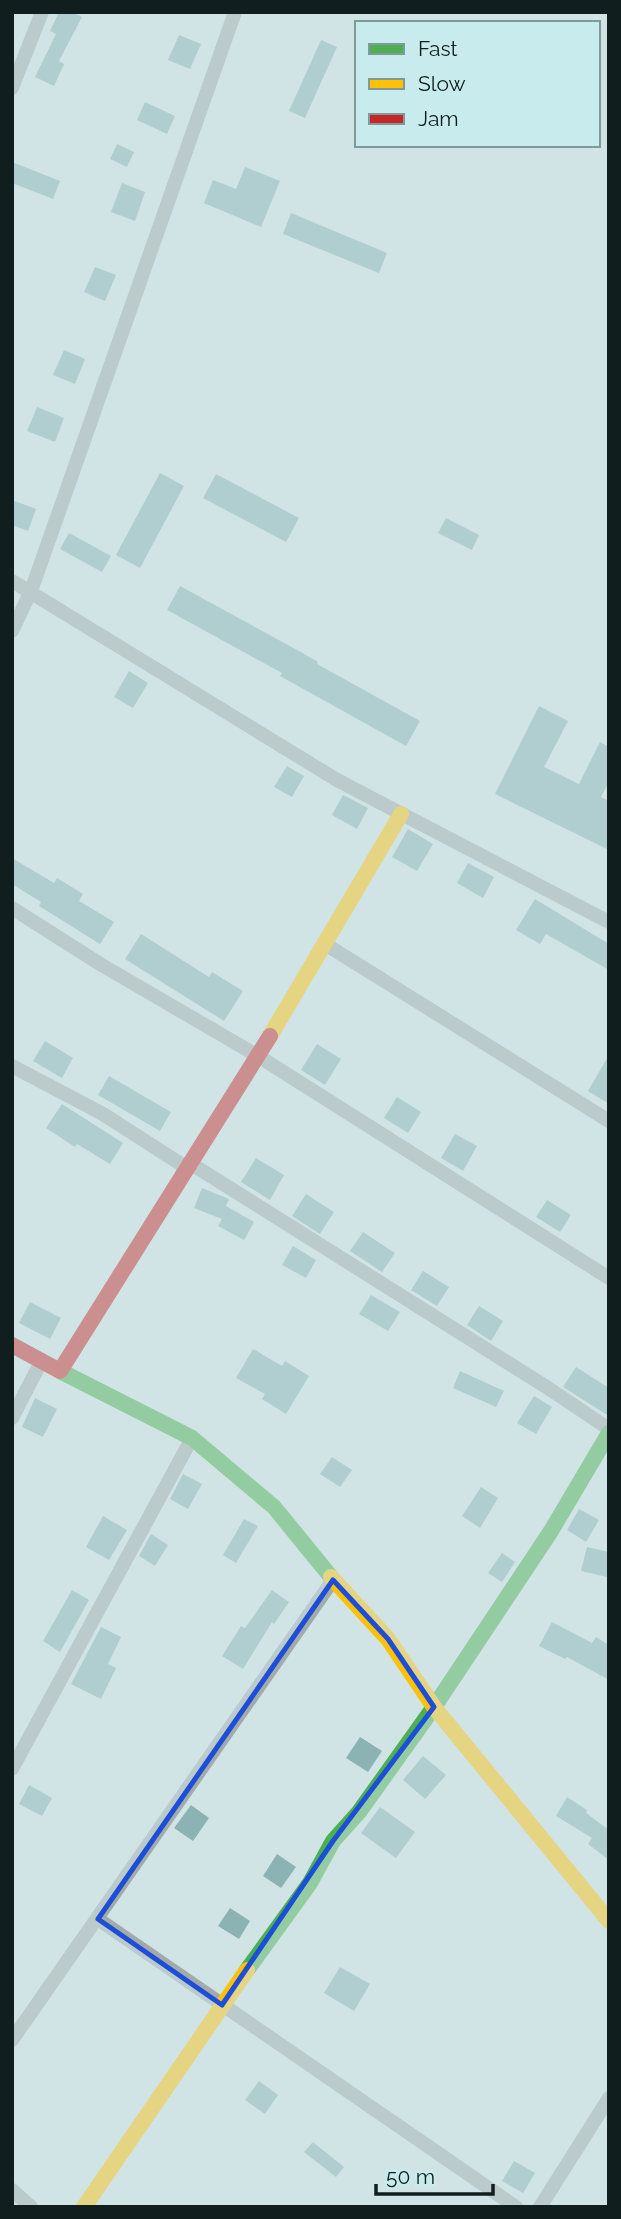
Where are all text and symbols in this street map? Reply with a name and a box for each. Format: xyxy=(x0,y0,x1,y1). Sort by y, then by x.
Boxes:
legend xyxy=(355,21,600,147)
text: Fast xyxy=(418,36,458,61)
text: Slow xyxy=(418,71,466,96)
text: Jam xyxy=(418,106,459,131)
scale bar xyxy=(376,2152,493,2196)
text: 50 m xyxy=(386,2164,435,2189)

